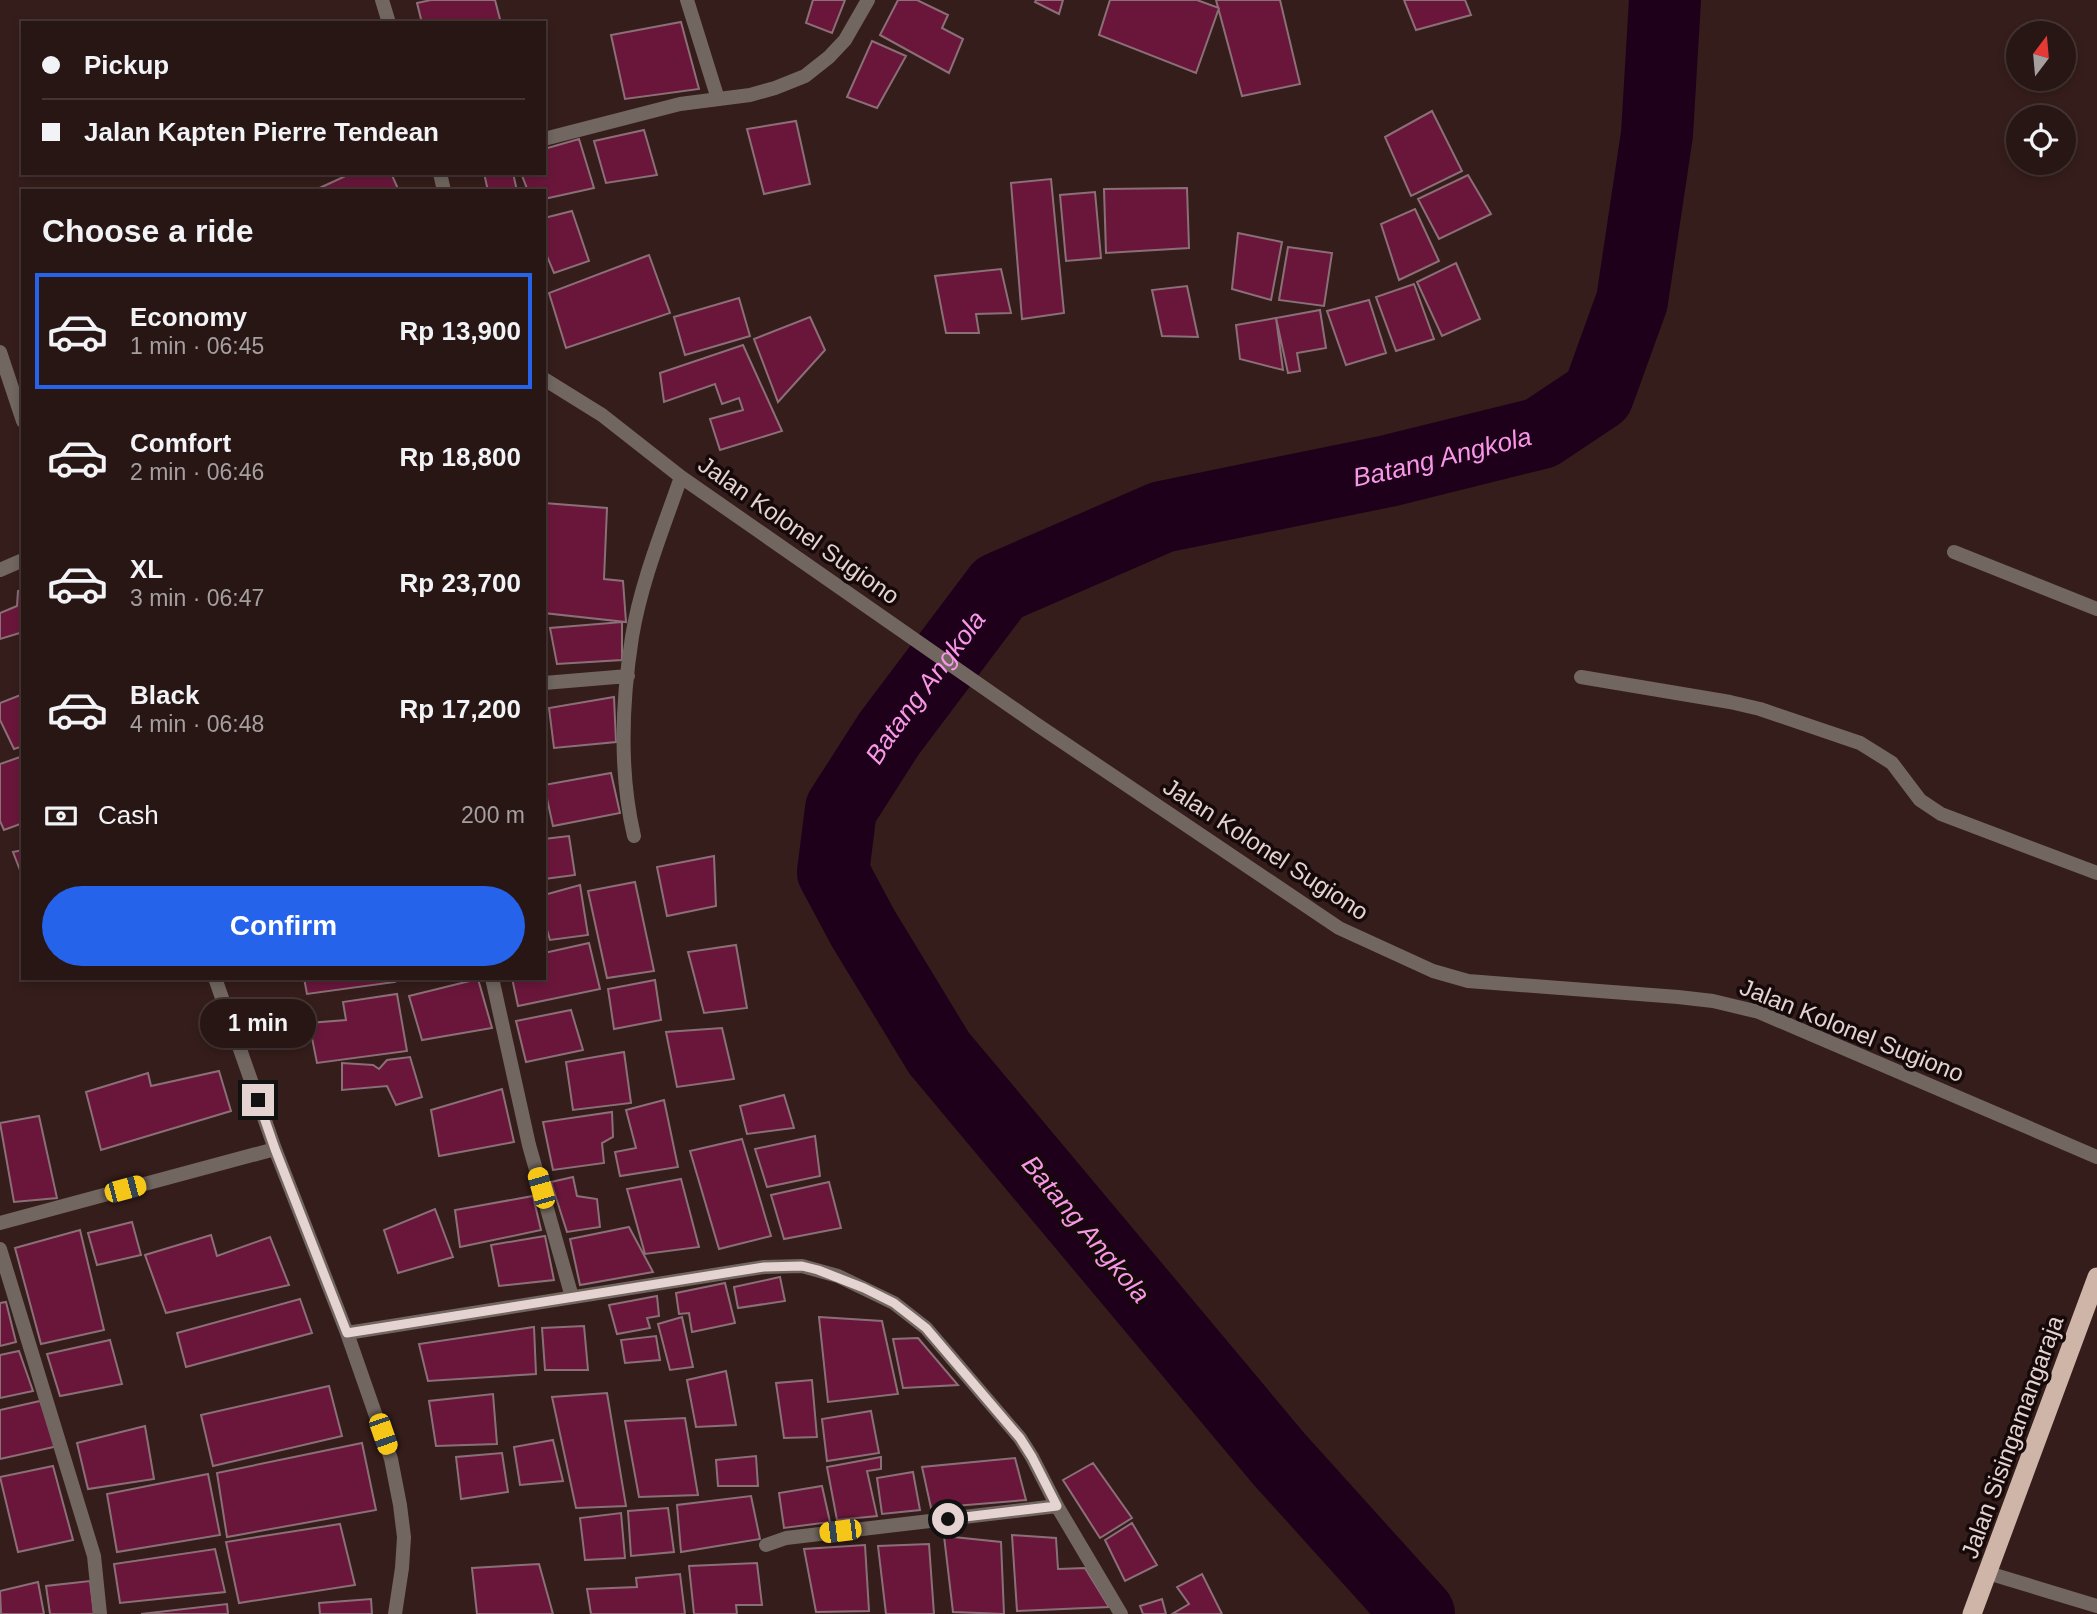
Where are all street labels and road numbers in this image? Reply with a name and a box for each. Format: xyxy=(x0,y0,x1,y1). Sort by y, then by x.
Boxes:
street label: Jalan Kolonel Sugiono xyxy=(693,450,905,610)
street label: Jalan Kolonel Sugiono xyxy=(1158,773,1374,925)
street label: Jalan Kolonel Sugiono xyxy=(1736,973,1968,1087)
street label: Jalan Sisingamangaraja xyxy=(1956,1311,2069,1562)

